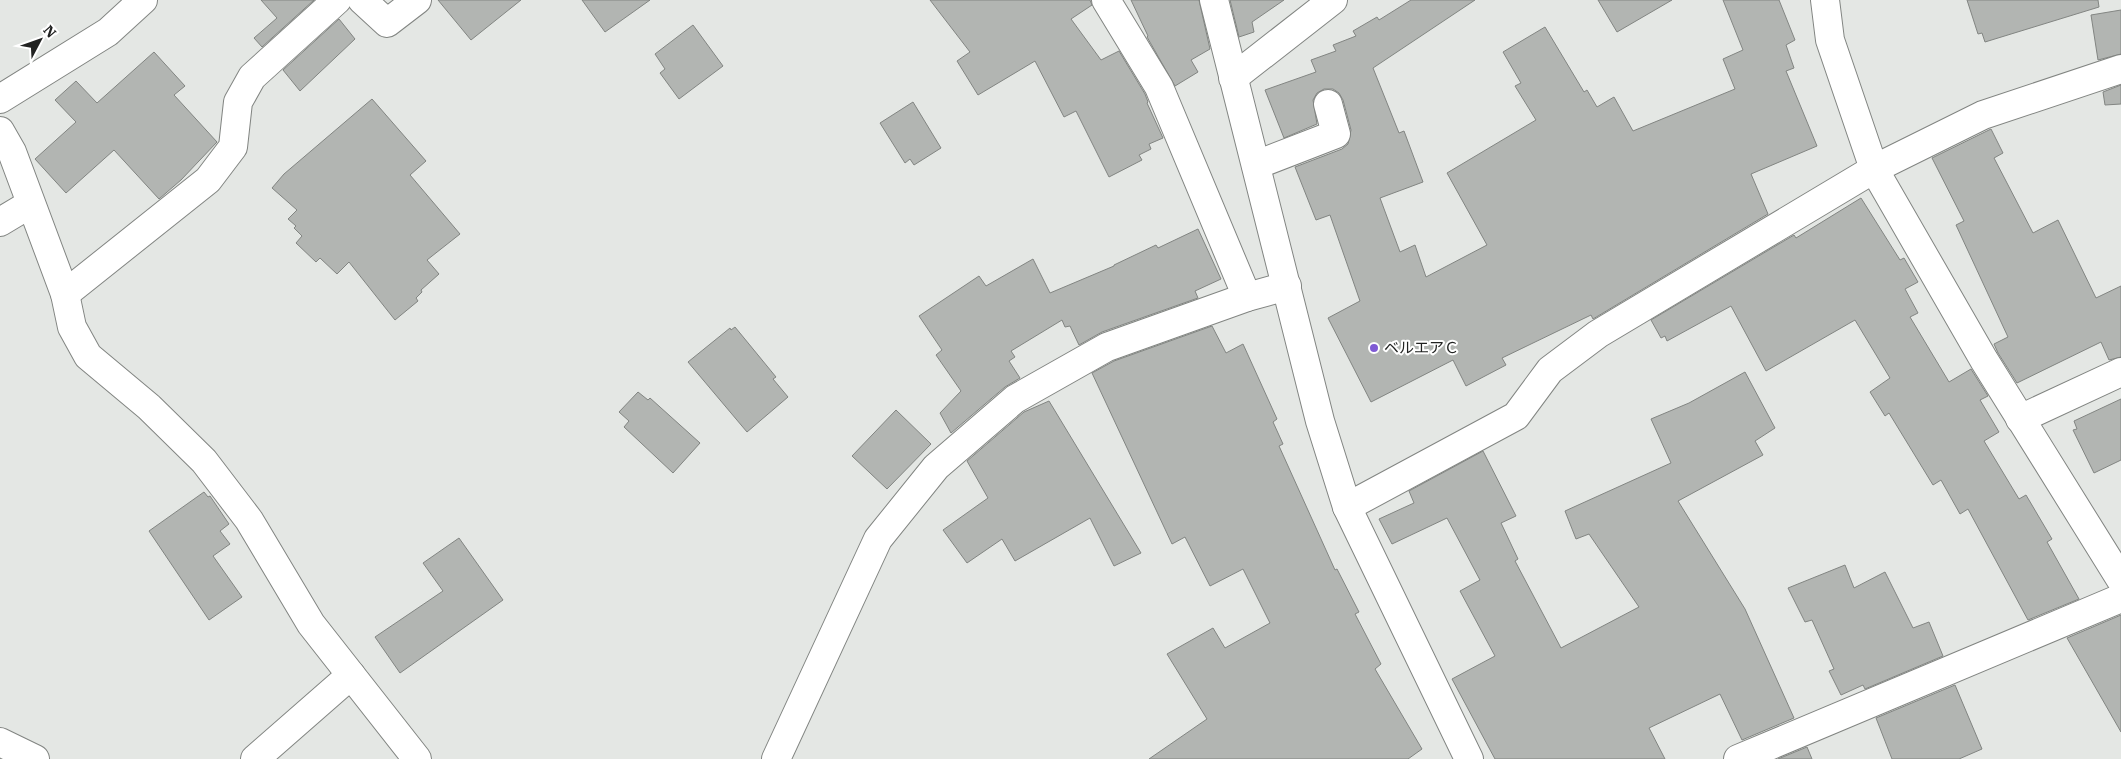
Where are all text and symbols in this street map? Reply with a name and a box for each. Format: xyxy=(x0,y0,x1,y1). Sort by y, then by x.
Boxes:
north arrow xyxy=(15,15,65,65)
text: N xyxy=(39,21,60,42)
place label: ベルエアＣ xyxy=(1384,338,1459,357)
marker: ベルエアＣ xyxy=(1368,342,1380,354)

